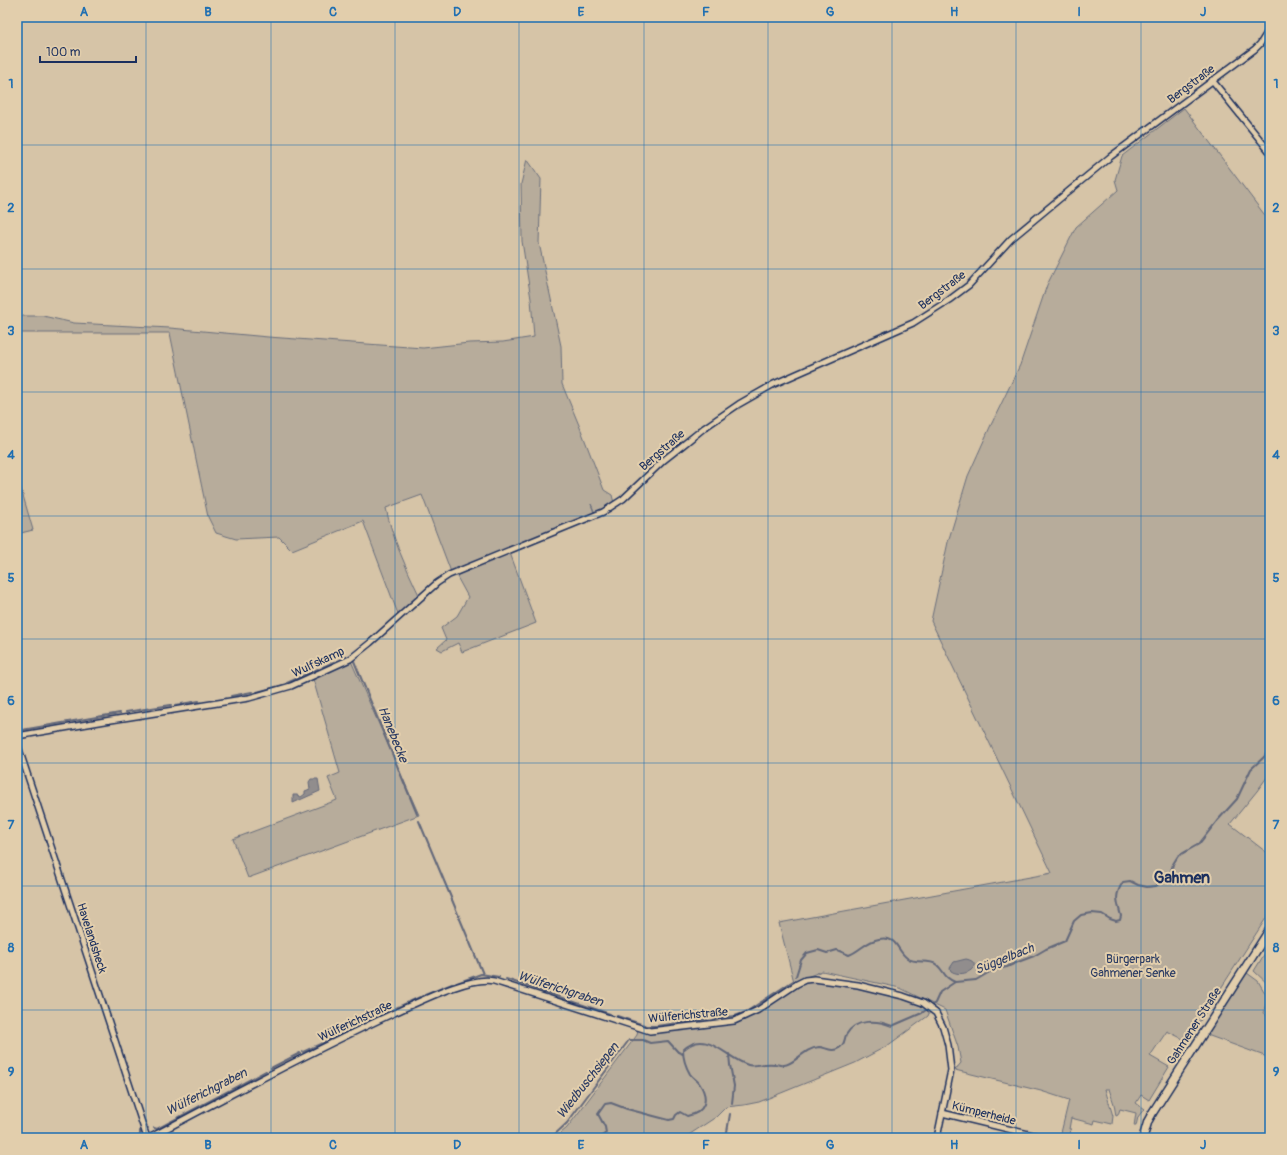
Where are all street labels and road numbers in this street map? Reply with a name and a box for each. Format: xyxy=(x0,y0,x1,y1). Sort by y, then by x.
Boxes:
street label: Bergstraße xyxy=(1165,62,1218,107)
street label: Bergstraße xyxy=(916,268,969,313)
street label: Bergstraße xyxy=(636,426,688,474)
street label: Wulfskamp xyxy=(290,644,347,681)
street label: Havelandsheck xyxy=(73,901,110,975)
street label: Gahmener Straße xyxy=(1164,985,1225,1068)
street label: Wülferichstraße xyxy=(316,998,395,1045)
street label: Wülferichstraße xyxy=(648,1005,729,1026)
street label: Kümperheide xyxy=(950,1098,1018,1129)

